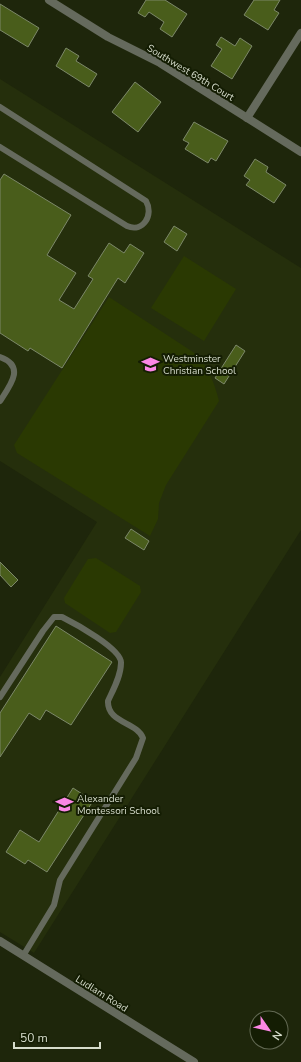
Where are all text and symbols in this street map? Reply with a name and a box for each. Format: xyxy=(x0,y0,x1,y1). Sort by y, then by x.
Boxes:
street label: Southwest 69th Court xyxy=(144,41,237,105)
place label: Westminster Christian School xyxy=(163,352,236,378)
school or university icon: Westminster Christian School xyxy=(140,354,160,374)
place label: Alexander Montessori School xyxy=(77,792,160,818)
school or university icon: Alexander Montessori School xyxy=(54,794,74,814)
street label: Ludlam Road xyxy=(73,972,131,1016)
north arrow xyxy=(249,1010,289,1050)
scale bar xyxy=(14,1024,100,1050)
text: N xyxy=(268,1028,285,1043)
text: 50 m xyxy=(20,1030,48,1046)

